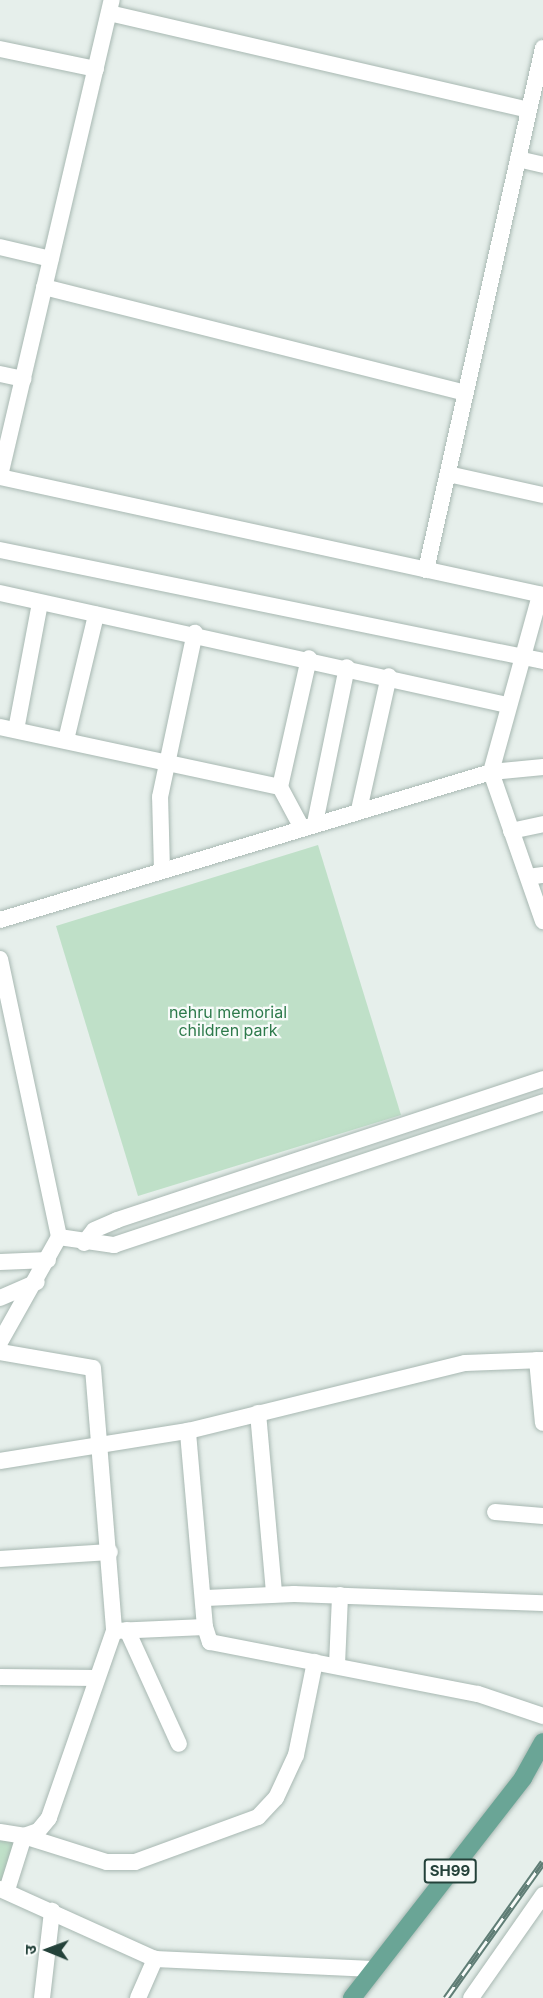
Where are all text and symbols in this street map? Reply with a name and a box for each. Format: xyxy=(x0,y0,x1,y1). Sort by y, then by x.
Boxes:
park label: nehru memorial children park xyxy=(169,1002,287,1040)
road number: SH99 xyxy=(423,1859,477,1883)
north arrow xyxy=(18,1920,78,1980)
text: उ xyxy=(20,1945,40,1955)

